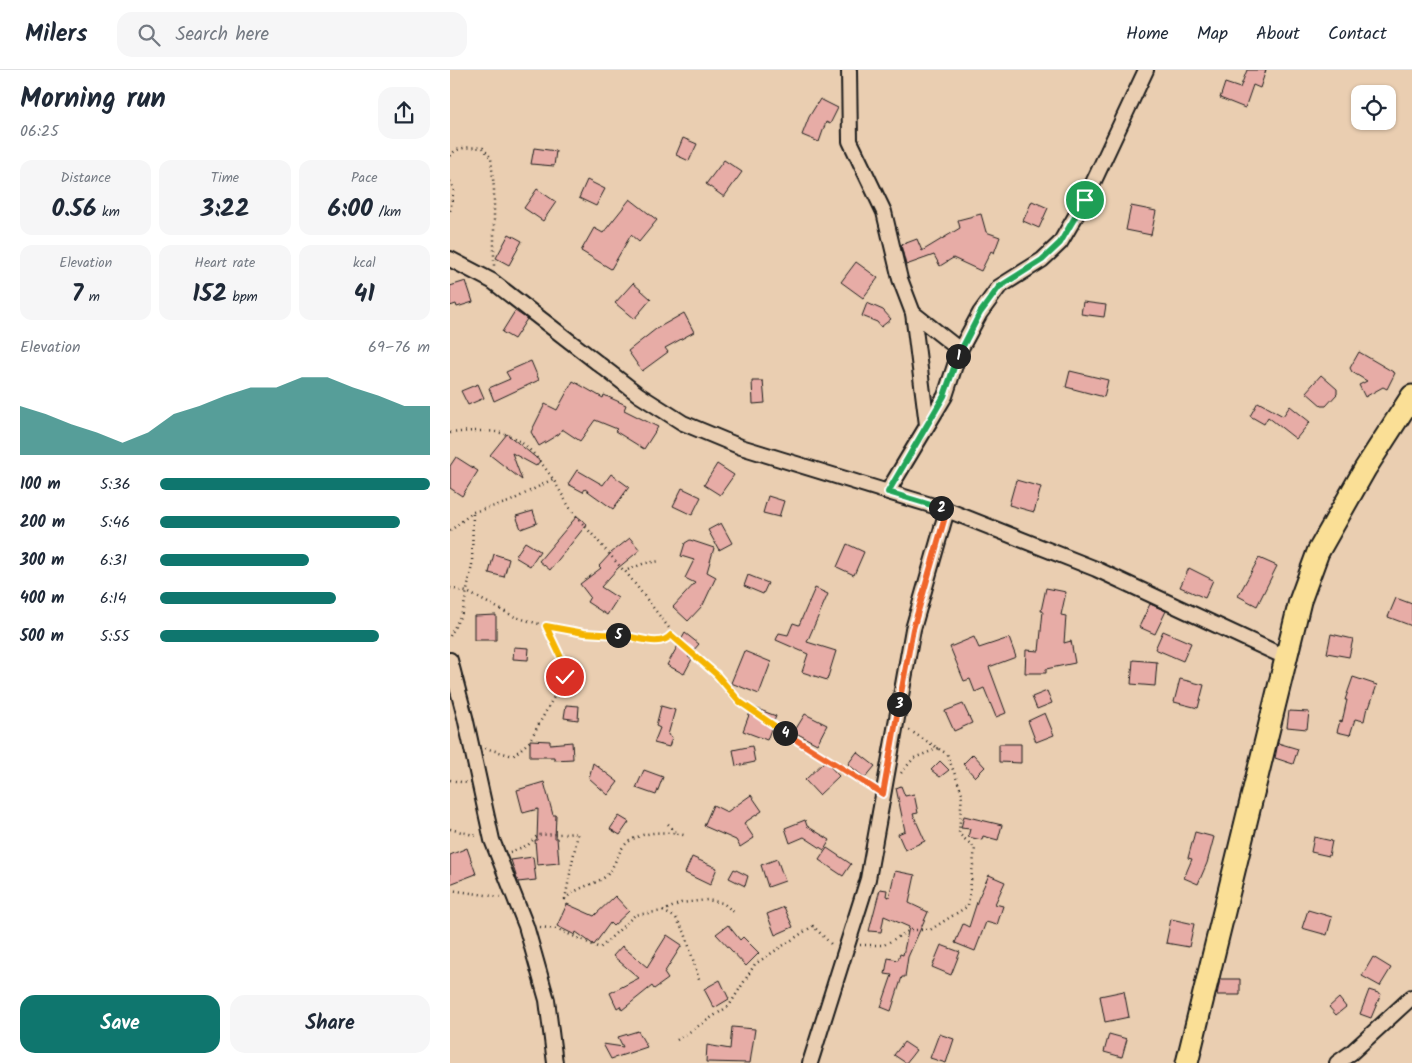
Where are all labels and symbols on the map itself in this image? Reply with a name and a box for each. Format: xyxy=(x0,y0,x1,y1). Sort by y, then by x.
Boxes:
pin xyxy=(1064,179,1106,221)
pin: 1 xyxy=(946,344,970,368)
pin: 2 xyxy=(928,496,954,520)
pin: 5 xyxy=(606,622,630,648)
pin xyxy=(544,656,586,698)
pin: 3 xyxy=(886,692,912,716)
pin: 4 xyxy=(772,720,798,746)

